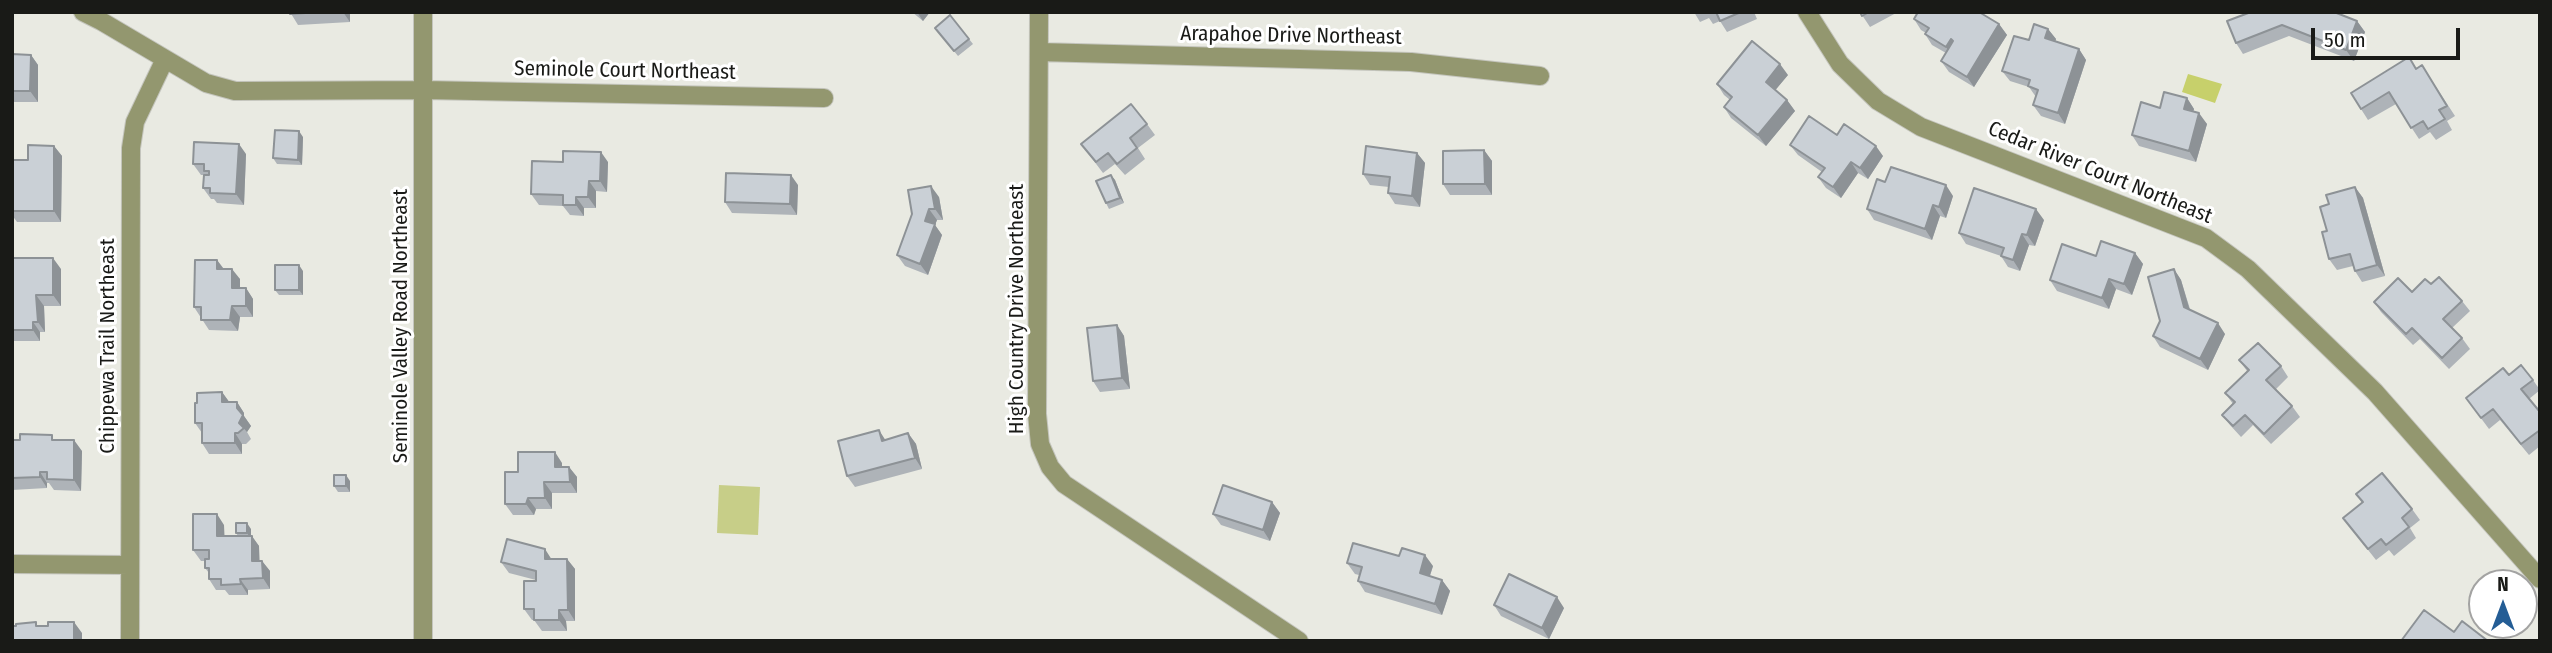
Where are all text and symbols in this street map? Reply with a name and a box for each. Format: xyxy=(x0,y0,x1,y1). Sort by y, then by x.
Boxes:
scale bar xyxy=(2314,14,2463,58)
street label: Arapahoe Drive Northeast xyxy=(1180,21,1402,51)
text: 50 m xyxy=(2324,27,2366,53)
street label: Seminole Court Northeast xyxy=(514,56,736,86)
street label: Cedar River Court Northeast xyxy=(1984,116,2216,230)
street label: High Country Drive Northeast xyxy=(1004,184,1030,434)
street label: Seminole Valley Road Northeast xyxy=(388,189,414,463)
street label: Chippewa Trail Northeast xyxy=(95,238,121,454)
north arrow xyxy=(2468,569,2538,639)
text: N xyxy=(2497,573,2509,596)

